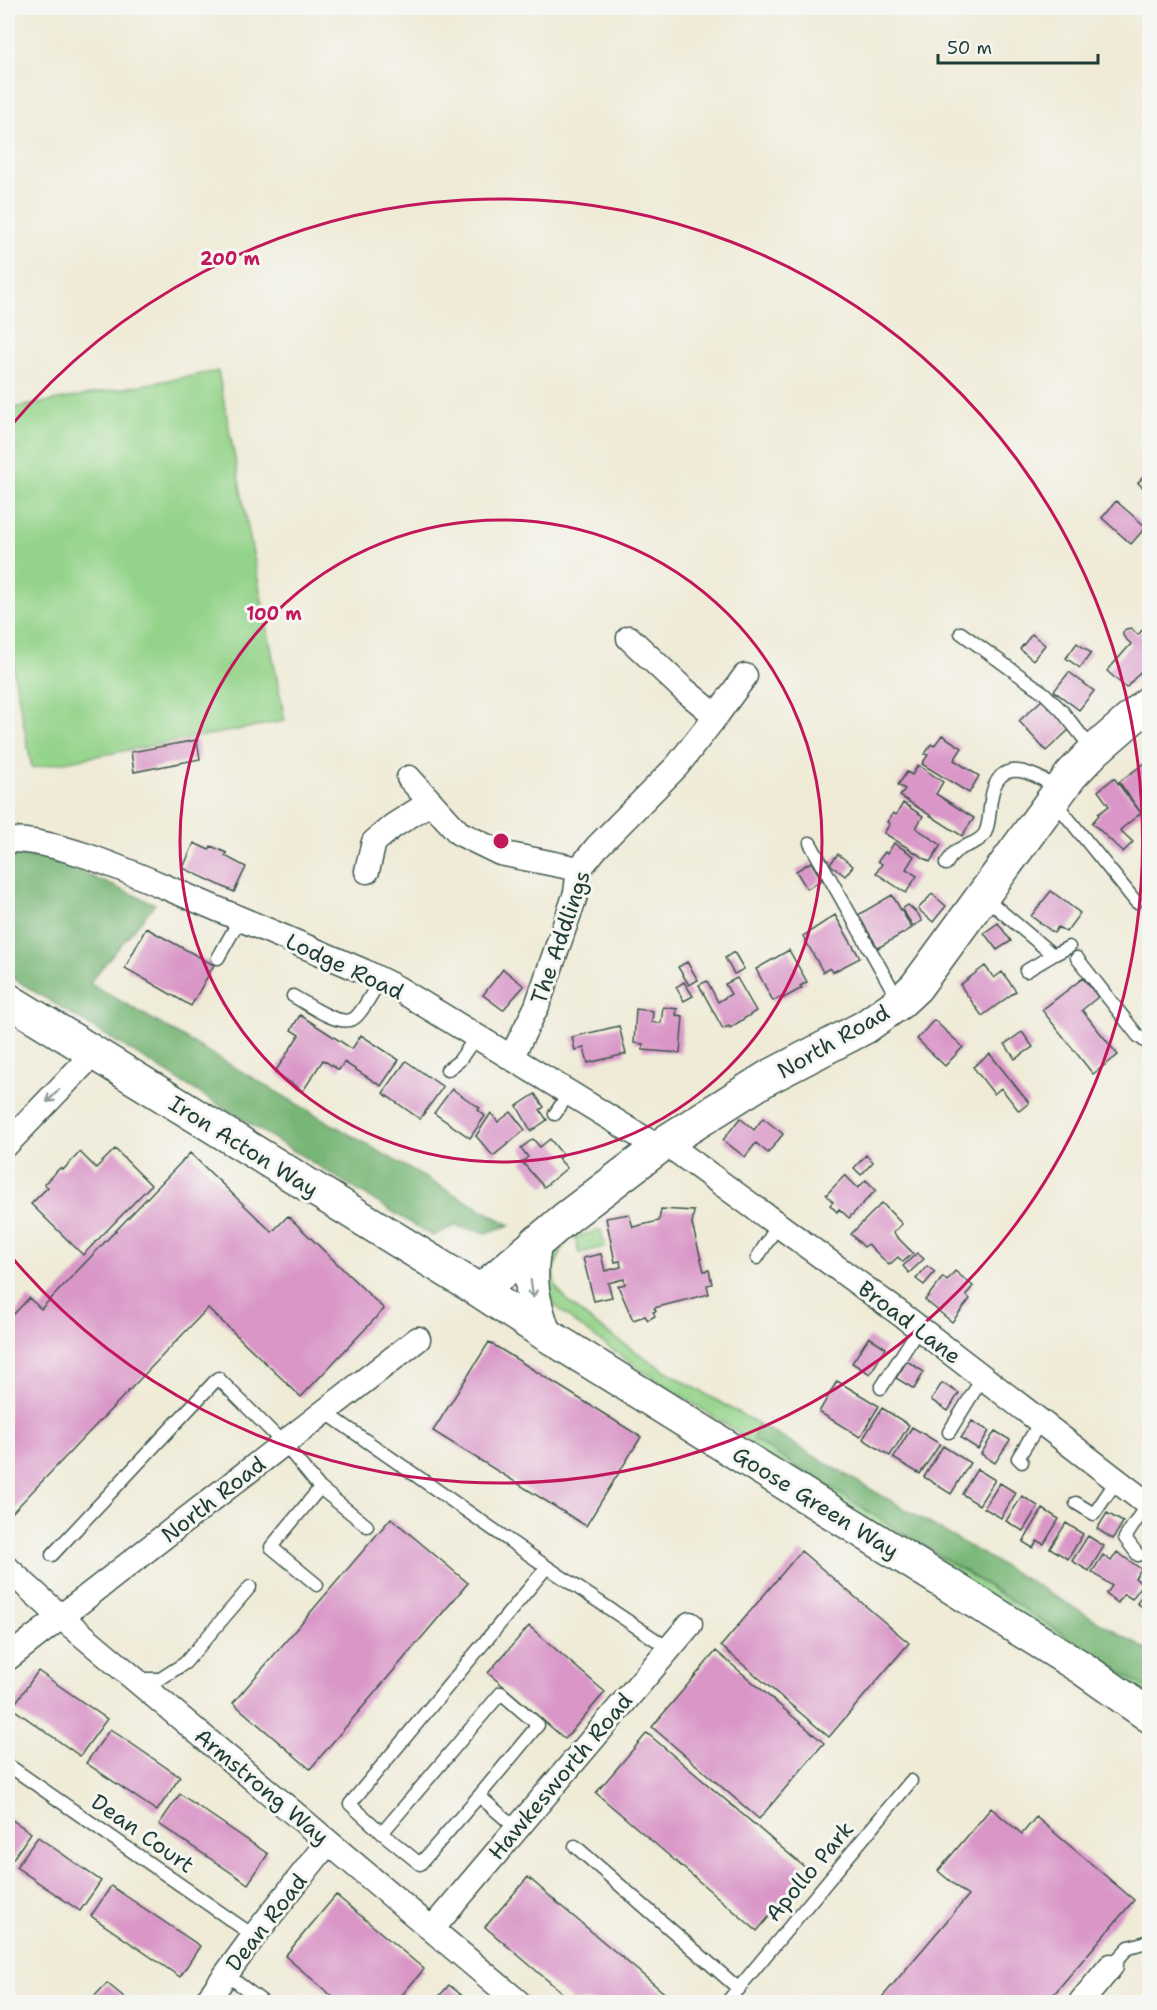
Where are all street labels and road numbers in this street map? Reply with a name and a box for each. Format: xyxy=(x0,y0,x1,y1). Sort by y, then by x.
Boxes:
street label: The Addlings xyxy=(524,866,597,1008)
street label: Lodge Road xyxy=(281,926,409,1006)
street label: North Road xyxy=(772,998,895,1085)
street label: Iron Acton Way xyxy=(164,1089,324,1204)
street label: Broad Lane xyxy=(852,1274,967,1371)
street label: Goose Green Way xyxy=(727,1440,904,1565)
street label: North Road xyxy=(155,1449,272,1549)
street label: Hawkesworth Road xyxy=(482,1687,639,1866)
street label: Armstrong Way xyxy=(188,1722,335,1851)
street label: Dean Court xyxy=(86,1787,200,1880)
street label: Apollo Park xyxy=(759,1815,860,1928)
street label: Dean Road xyxy=(219,1868,314,1977)

